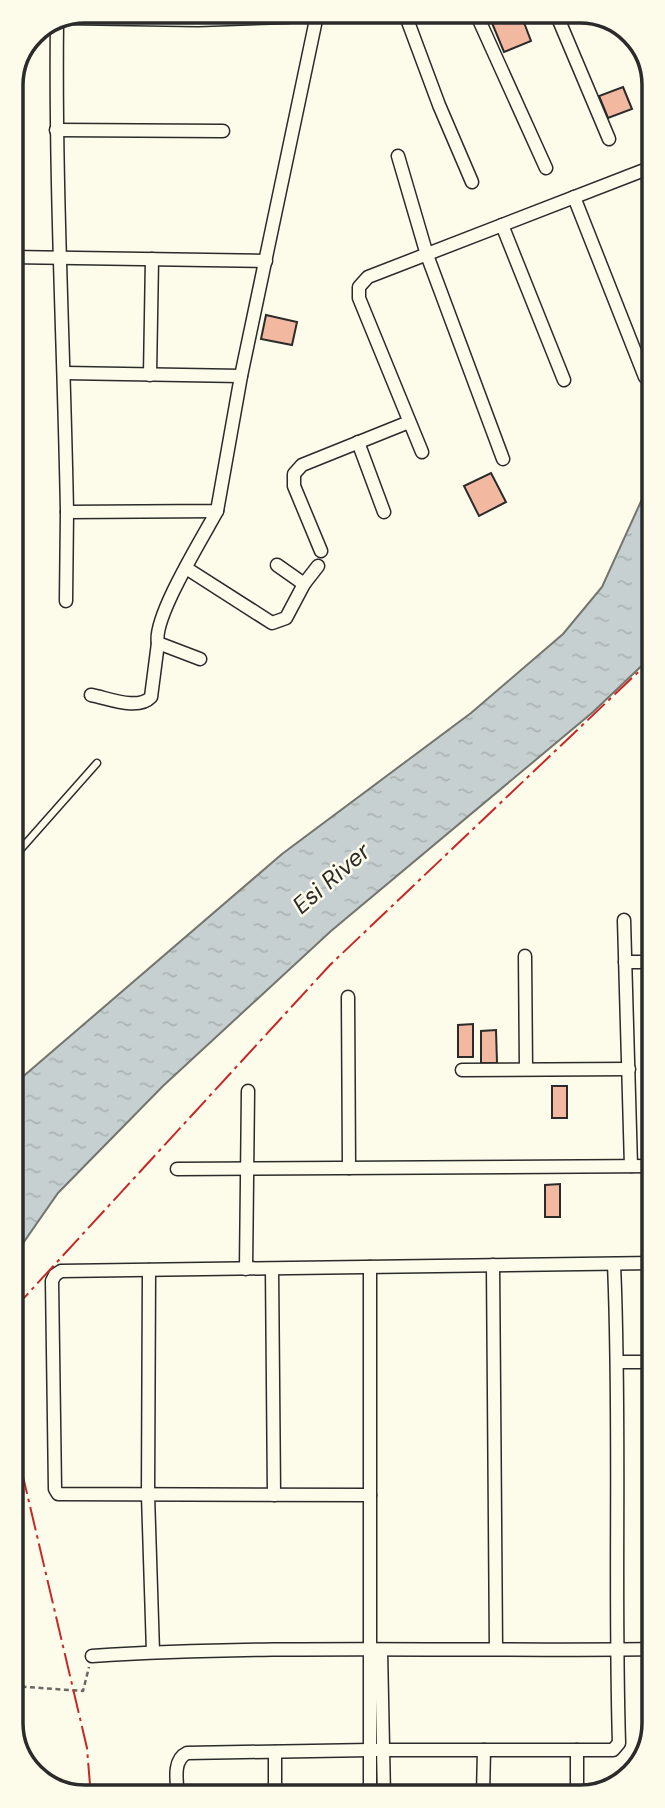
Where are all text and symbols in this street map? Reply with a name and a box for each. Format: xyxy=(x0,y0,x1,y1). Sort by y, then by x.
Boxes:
water label: Esi River xyxy=(286,835,377,920)

